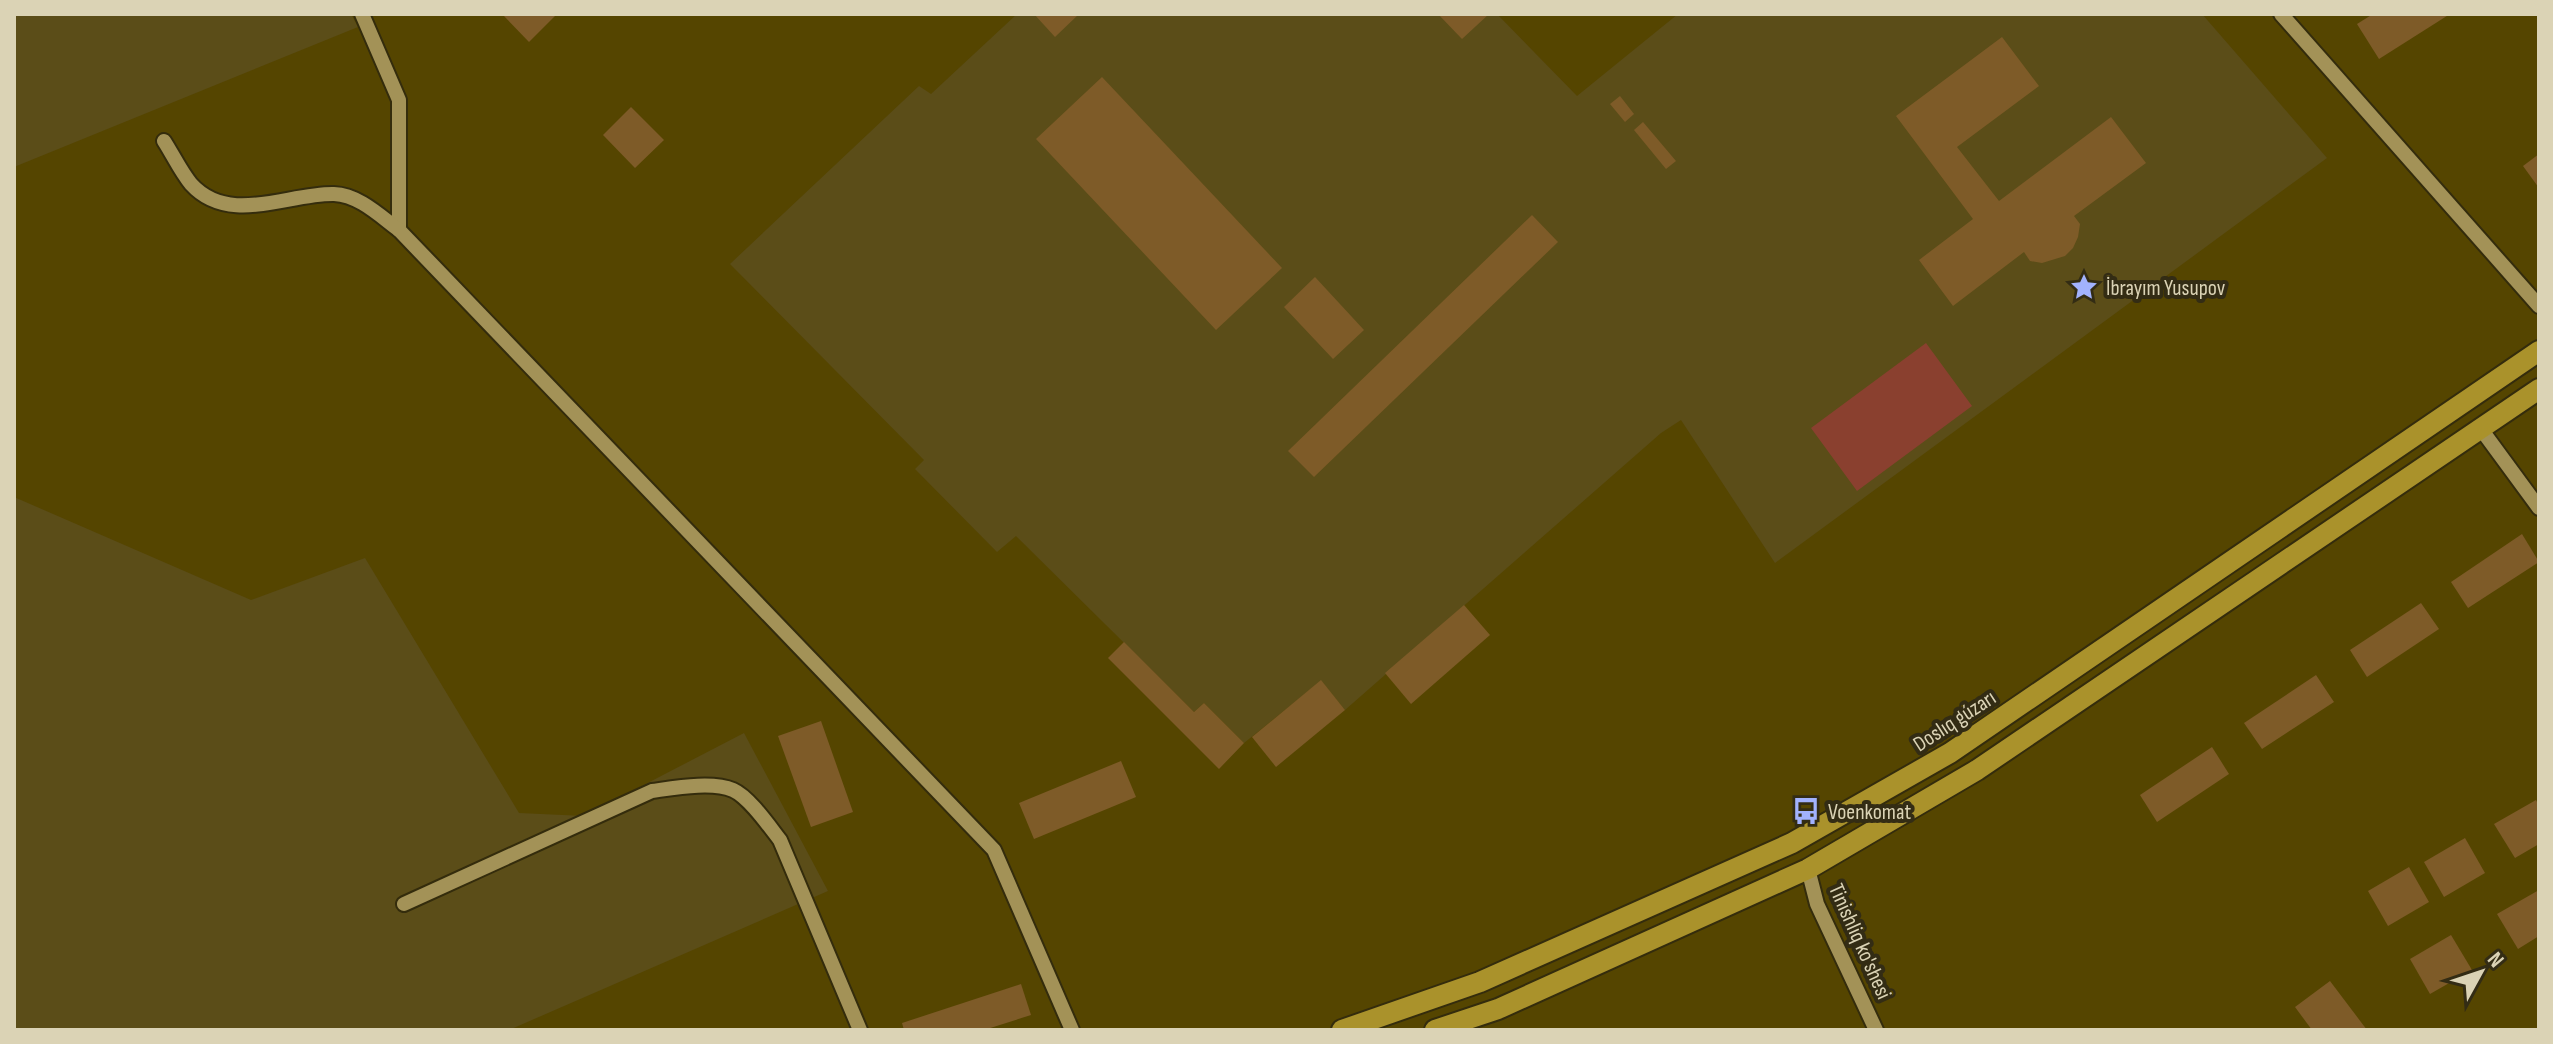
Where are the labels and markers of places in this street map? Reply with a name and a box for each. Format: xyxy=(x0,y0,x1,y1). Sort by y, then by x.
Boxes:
place icon: İbrayım Yusupov xyxy=(2069,272,2099,302)
place label: İbrayım Yusupov xyxy=(2106,275,2226,302)
bus stop icon: Voenkomat xyxy=(1791,796,1821,826)
place label: Voenkomat xyxy=(1828,799,1911,826)

